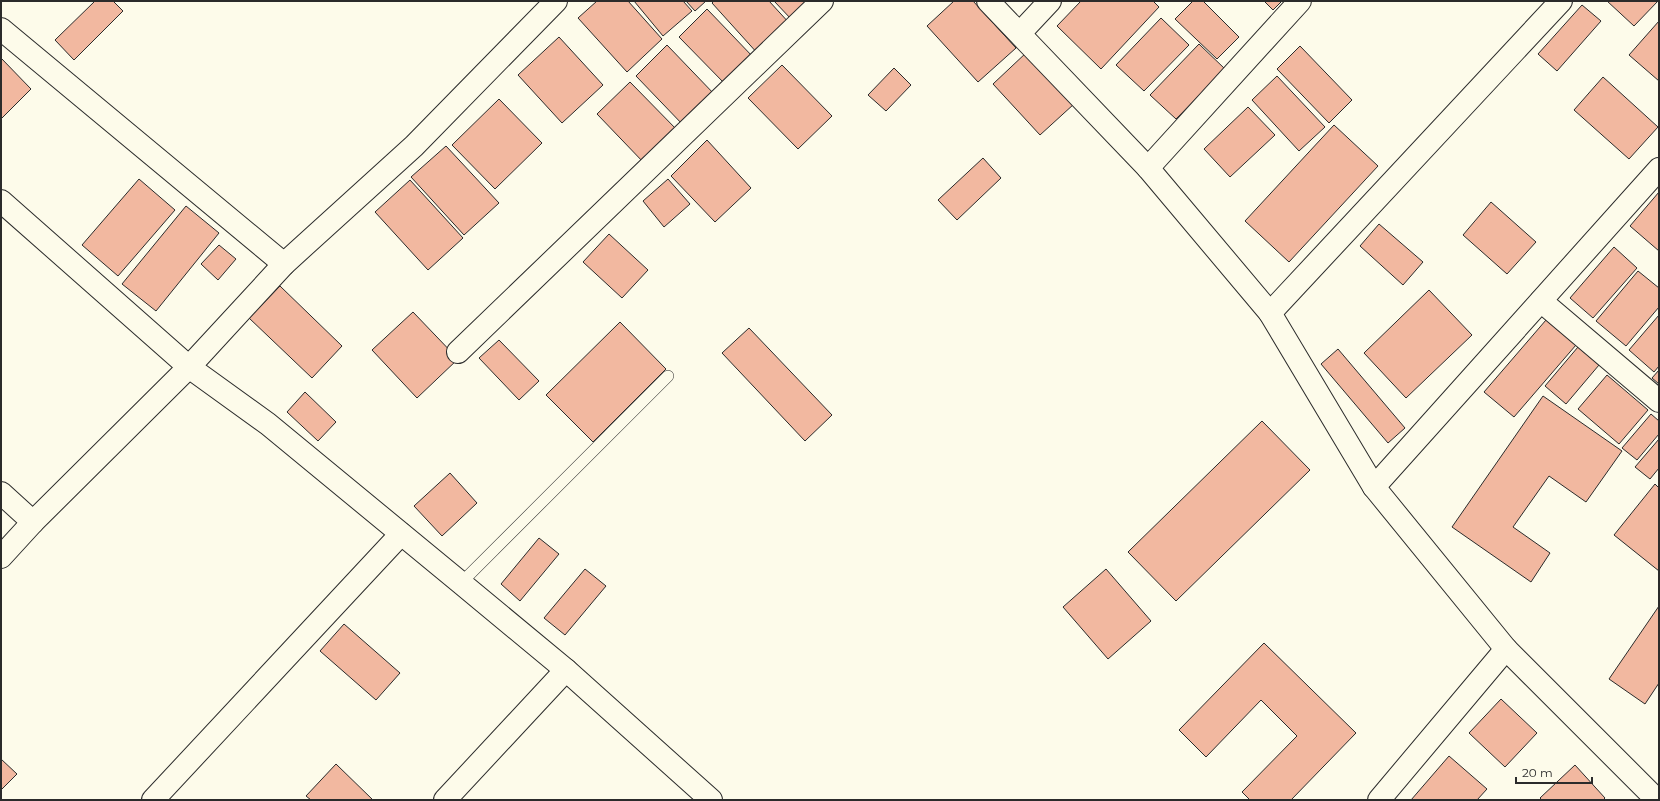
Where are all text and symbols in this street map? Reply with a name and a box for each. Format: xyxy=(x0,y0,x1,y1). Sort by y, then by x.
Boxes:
scale bar xyxy=(1516,759,1592,785)
text: 20 m xyxy=(1522,765,1553,780)

